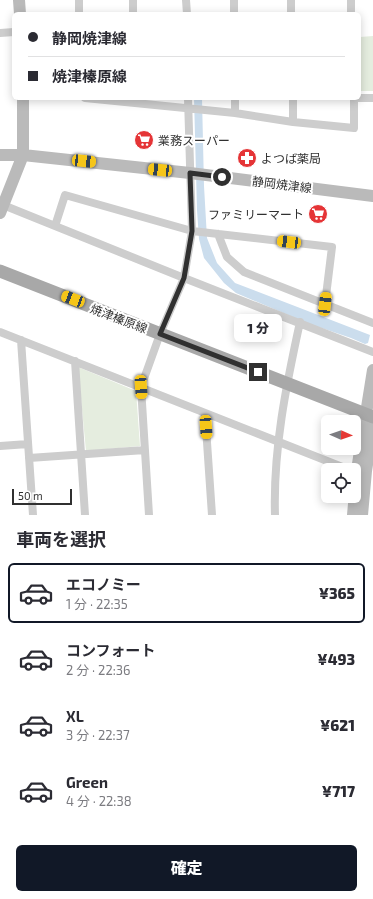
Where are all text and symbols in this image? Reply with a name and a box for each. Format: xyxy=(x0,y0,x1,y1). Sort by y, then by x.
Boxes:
text: 静岡焼津線 xyxy=(52,29,127,47)
text: 焼津榛原線 xyxy=(52,67,127,85)
supermarket icon: 業務スーパー xyxy=(133,129,155,151)
place label: 業務スーパー xyxy=(158,133,230,147)
pharmacy icon: よつば薬局 xyxy=(236,147,258,169)
place label: よつば薬局 xyxy=(261,151,321,165)
car xyxy=(71,154,97,168)
car xyxy=(147,163,173,177)
route start xyxy=(213,168,231,186)
street label: 静岡焼津線 xyxy=(251,173,313,195)
supermarket icon: ファミリーマート xyxy=(307,203,329,225)
place label: ファミリーマート xyxy=(208,207,304,221)
car xyxy=(276,235,302,249)
car xyxy=(60,289,86,309)
car xyxy=(318,291,332,317)
street label: 焼津榛原線 xyxy=(88,301,150,335)
callout: 1 分 xyxy=(234,314,282,342)
text: 1 分 xyxy=(247,320,269,336)
route end xyxy=(249,363,267,381)
car xyxy=(134,375,148,399)
car xyxy=(199,415,213,439)
north arrow xyxy=(321,415,361,455)
map controls xyxy=(321,415,361,503)
button: locate xyxy=(321,463,361,503)
scale bar xyxy=(12,487,72,506)
text: 50 m xyxy=(18,489,43,502)
text: 車両を選択 xyxy=(16,528,106,550)
icon: car xyxy=(18,575,54,611)
text: エコノミー xyxy=(66,575,141,593)
text: ¥365 xyxy=(319,584,355,602)
text: 1 分 · 22:35 xyxy=(66,596,128,612)
icon: car xyxy=(18,641,54,677)
text: コンフォート xyxy=(66,641,156,659)
text: ¥493 xyxy=(317,650,355,668)
text: 2 分 · 22:36 xyxy=(66,662,130,678)
icon: car xyxy=(18,707,54,743)
text: XL xyxy=(66,707,84,725)
text: ¥621 xyxy=(320,716,355,734)
text: 3 分 · 22:37 xyxy=(66,727,130,743)
icon: car xyxy=(18,773,54,809)
text: Green xyxy=(66,773,108,791)
text: ¥717 xyxy=(322,782,355,800)
text: 4 分 · 22:38 xyxy=(66,793,132,809)
button: 確定 xyxy=(16,845,357,891)

